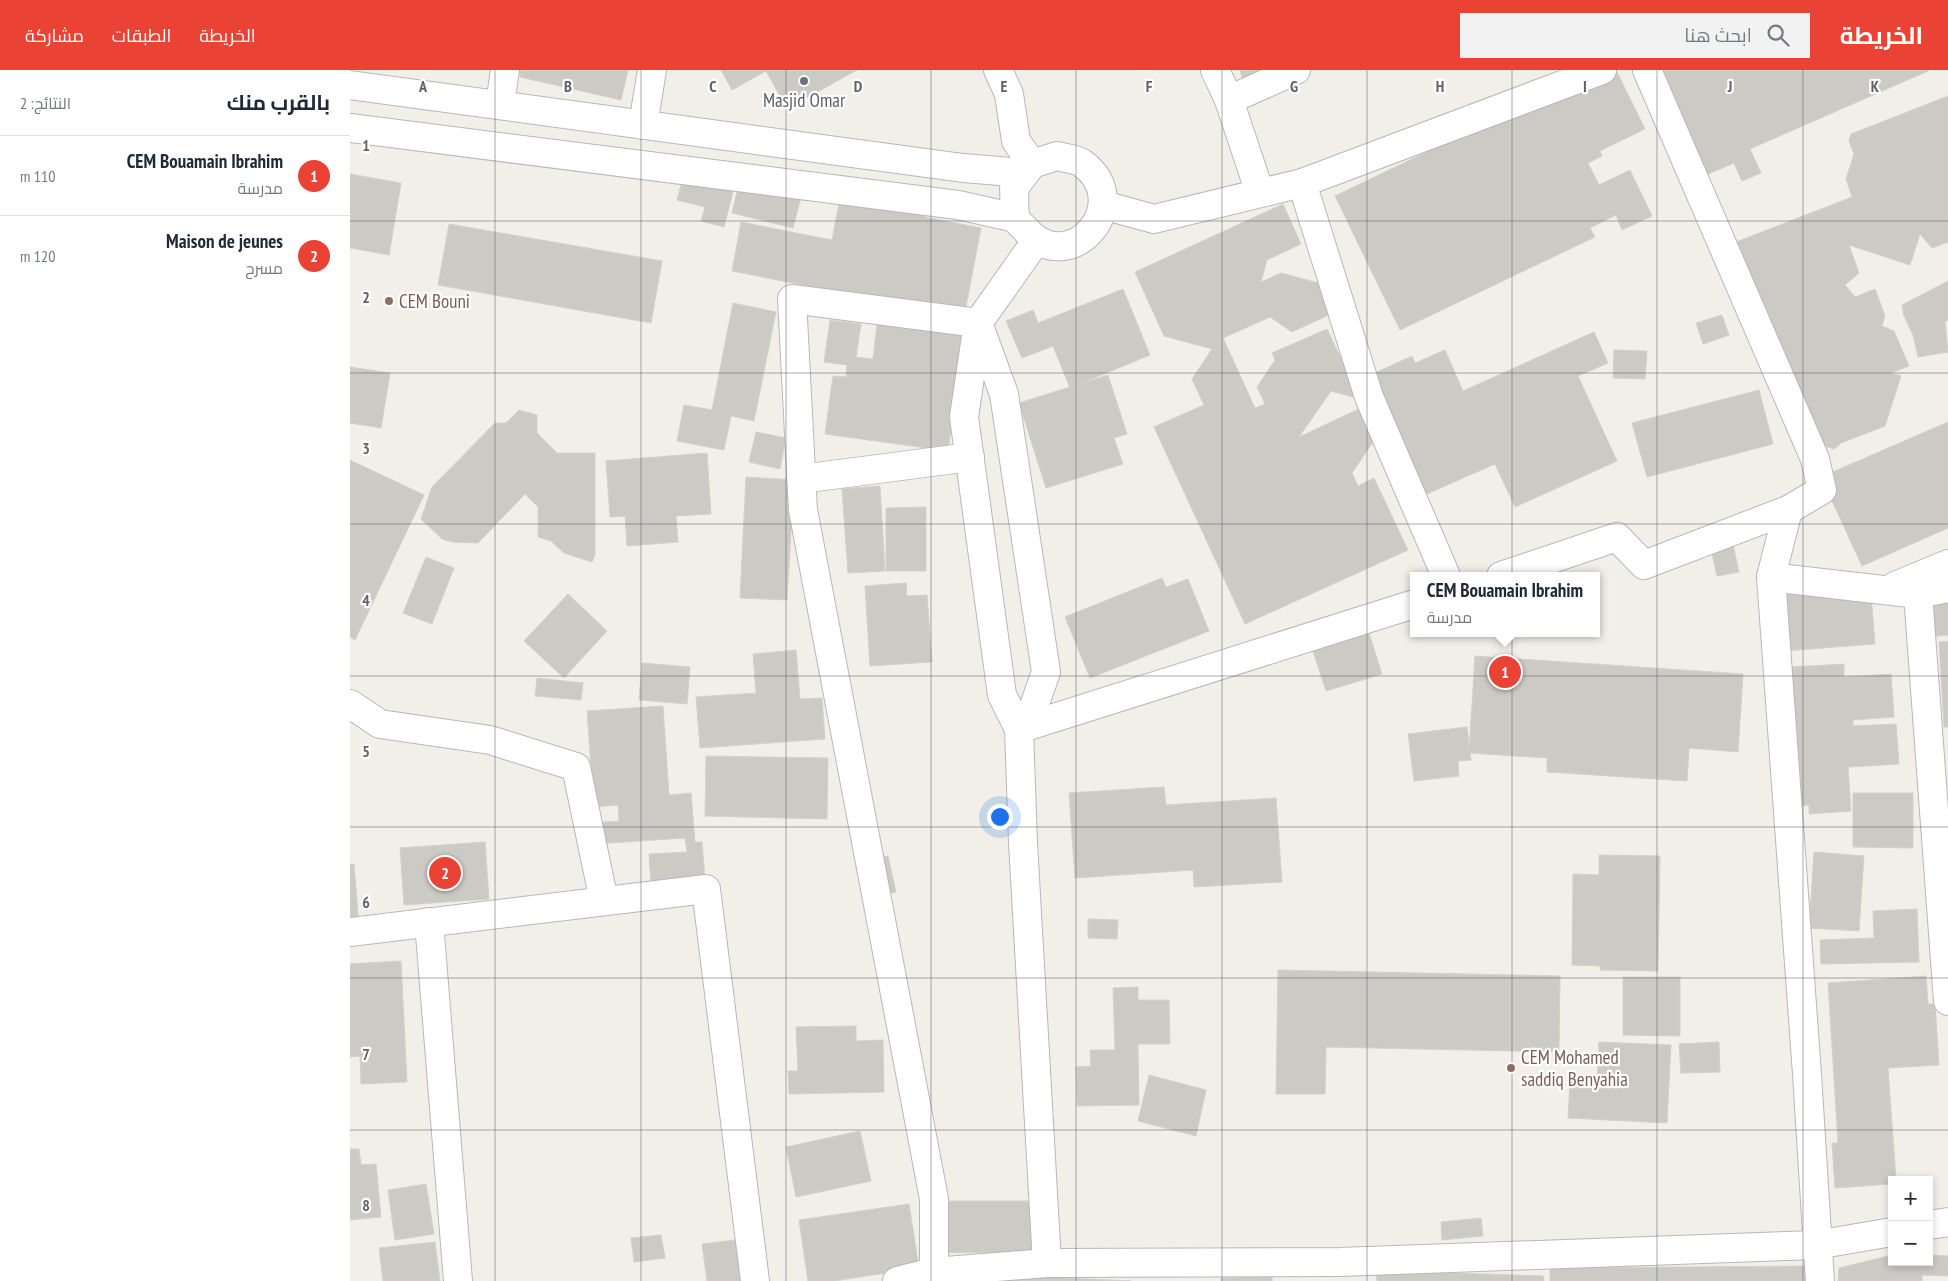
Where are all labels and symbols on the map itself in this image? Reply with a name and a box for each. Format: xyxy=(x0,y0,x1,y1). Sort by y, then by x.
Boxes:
marker: Masjid Omar xyxy=(798,75,810,87)
text: A xyxy=(418,76,428,96)
text: B xyxy=(564,76,572,96)
text: C xyxy=(709,76,717,96)
text: D xyxy=(854,76,863,96)
text: E xyxy=(1001,76,1008,96)
text: F xyxy=(1146,76,1153,96)
text: G xyxy=(1290,76,1298,96)
text: H xyxy=(1436,76,1444,96)
text: I xyxy=(1583,76,1587,96)
text: J xyxy=(1727,76,1732,96)
text: K xyxy=(1871,76,1880,96)
place label: Masjid Omar xyxy=(763,88,846,112)
text: 1 xyxy=(362,135,370,155)
text: 2 xyxy=(362,287,370,307)
place label: CEM Bouni xyxy=(399,289,470,313)
marker: CEM Bouni xyxy=(383,295,395,307)
text: 3 xyxy=(362,438,370,458)
text: 4 xyxy=(362,590,370,610)
pin: 1 xyxy=(1489,653,1521,691)
text: 5 xyxy=(362,741,370,761)
your location xyxy=(987,804,1013,830)
pin: 2 xyxy=(429,854,461,892)
text: 6 xyxy=(362,892,370,912)
text: 7 xyxy=(362,1044,370,1064)
place label: CEM Mohamed saddiq Benyahia xyxy=(1521,1045,1628,1091)
marker: CEM Mohamed saddiq Benyahia xyxy=(1505,1062,1517,1074)
text: 8 xyxy=(362,1195,370,1215)

